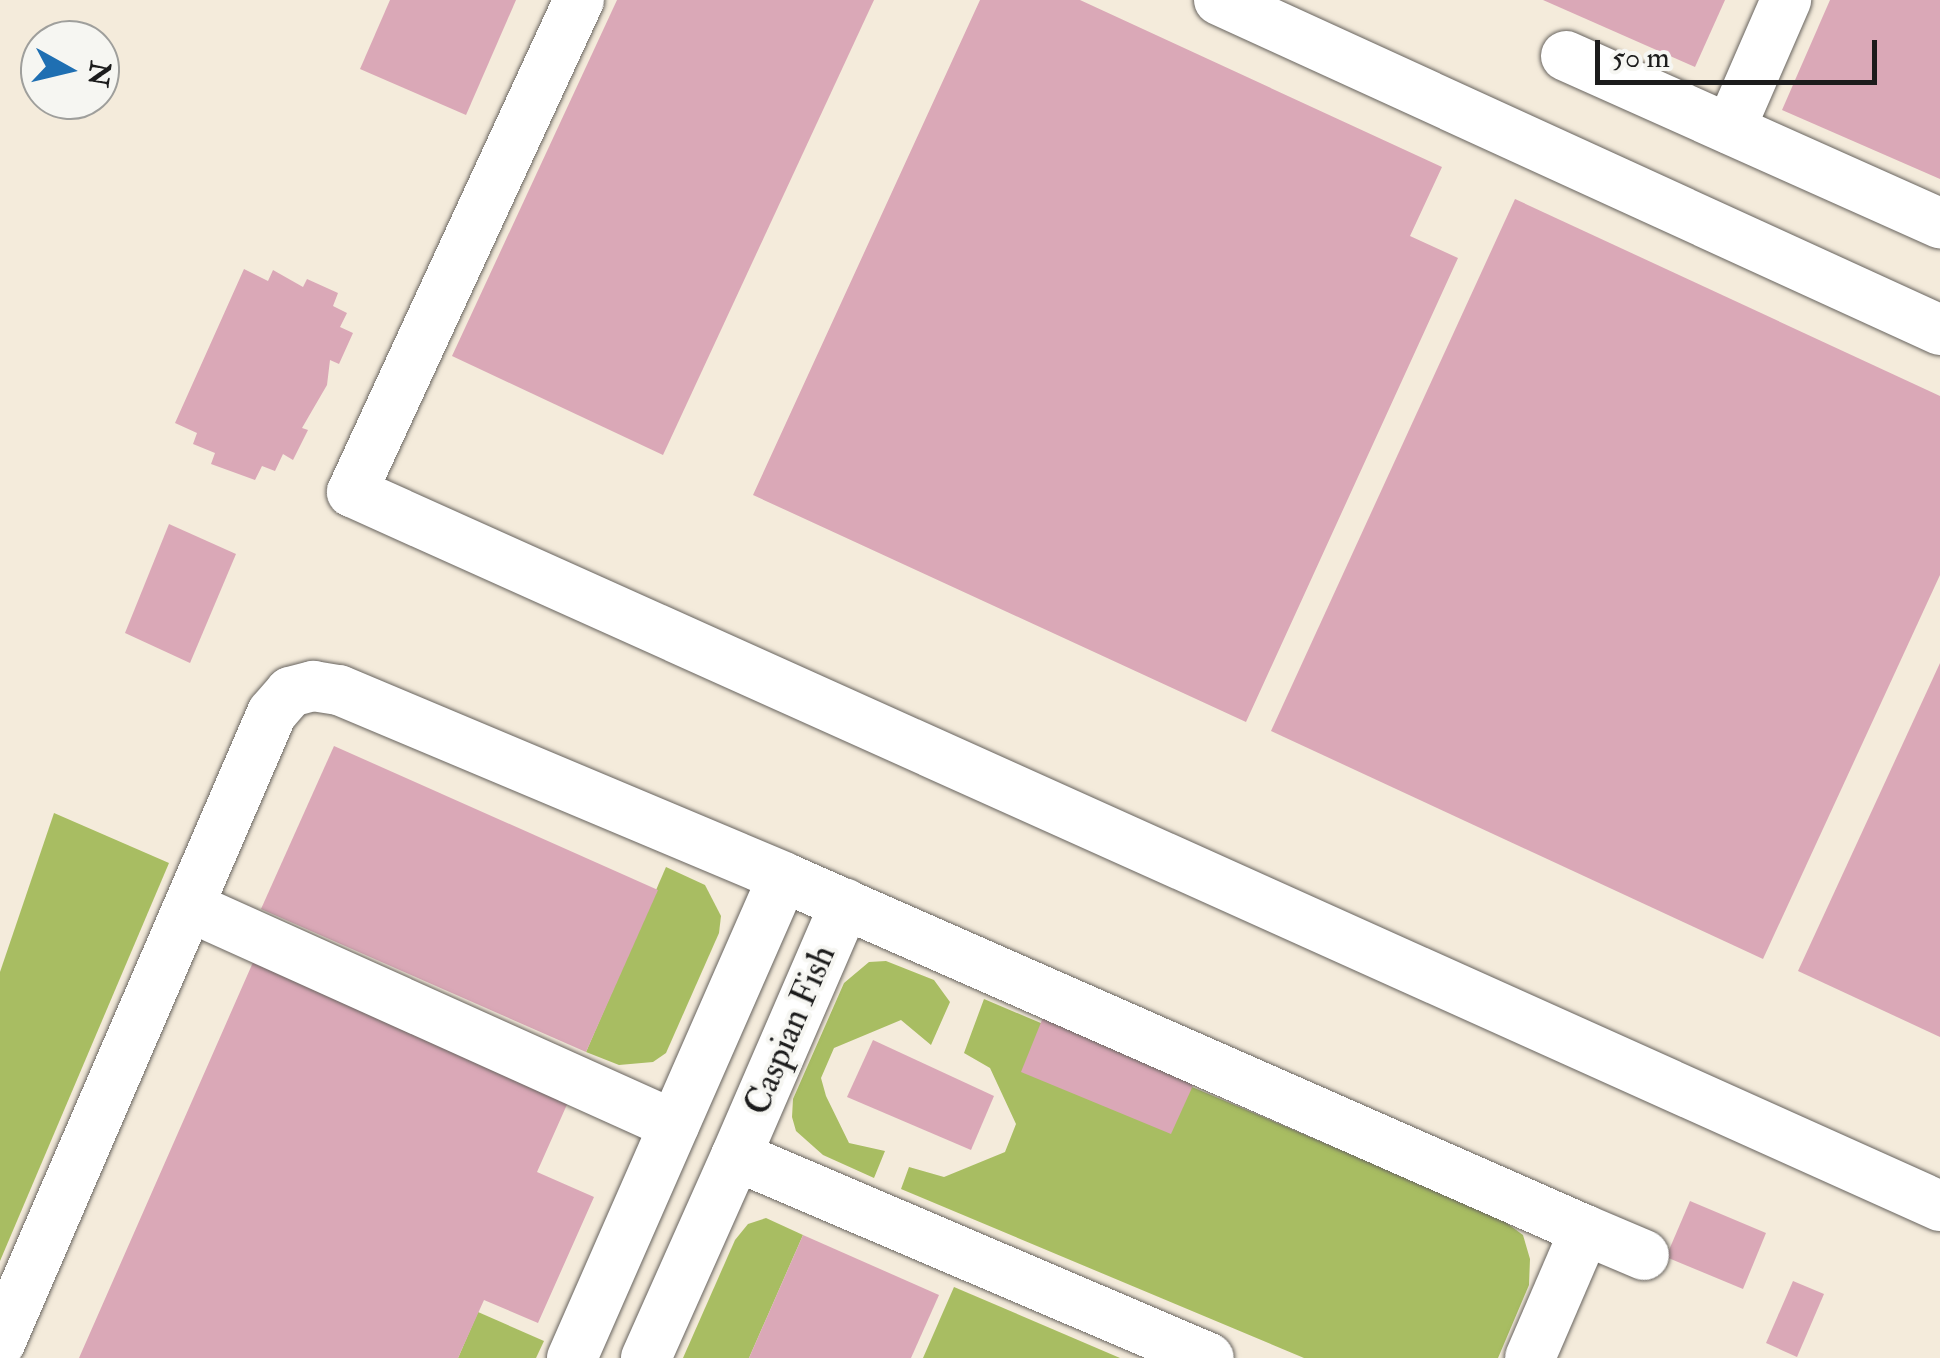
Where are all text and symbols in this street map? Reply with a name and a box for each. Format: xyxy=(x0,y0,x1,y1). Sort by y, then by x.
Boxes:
north arrow xyxy=(20,20,120,120)
scale bar xyxy=(1600,20,1882,82)
text: 50 m xyxy=(1612,39,1670,76)
text: N xyxy=(79,59,117,89)
street label: Caspian Fish xyxy=(736,939,844,1121)

